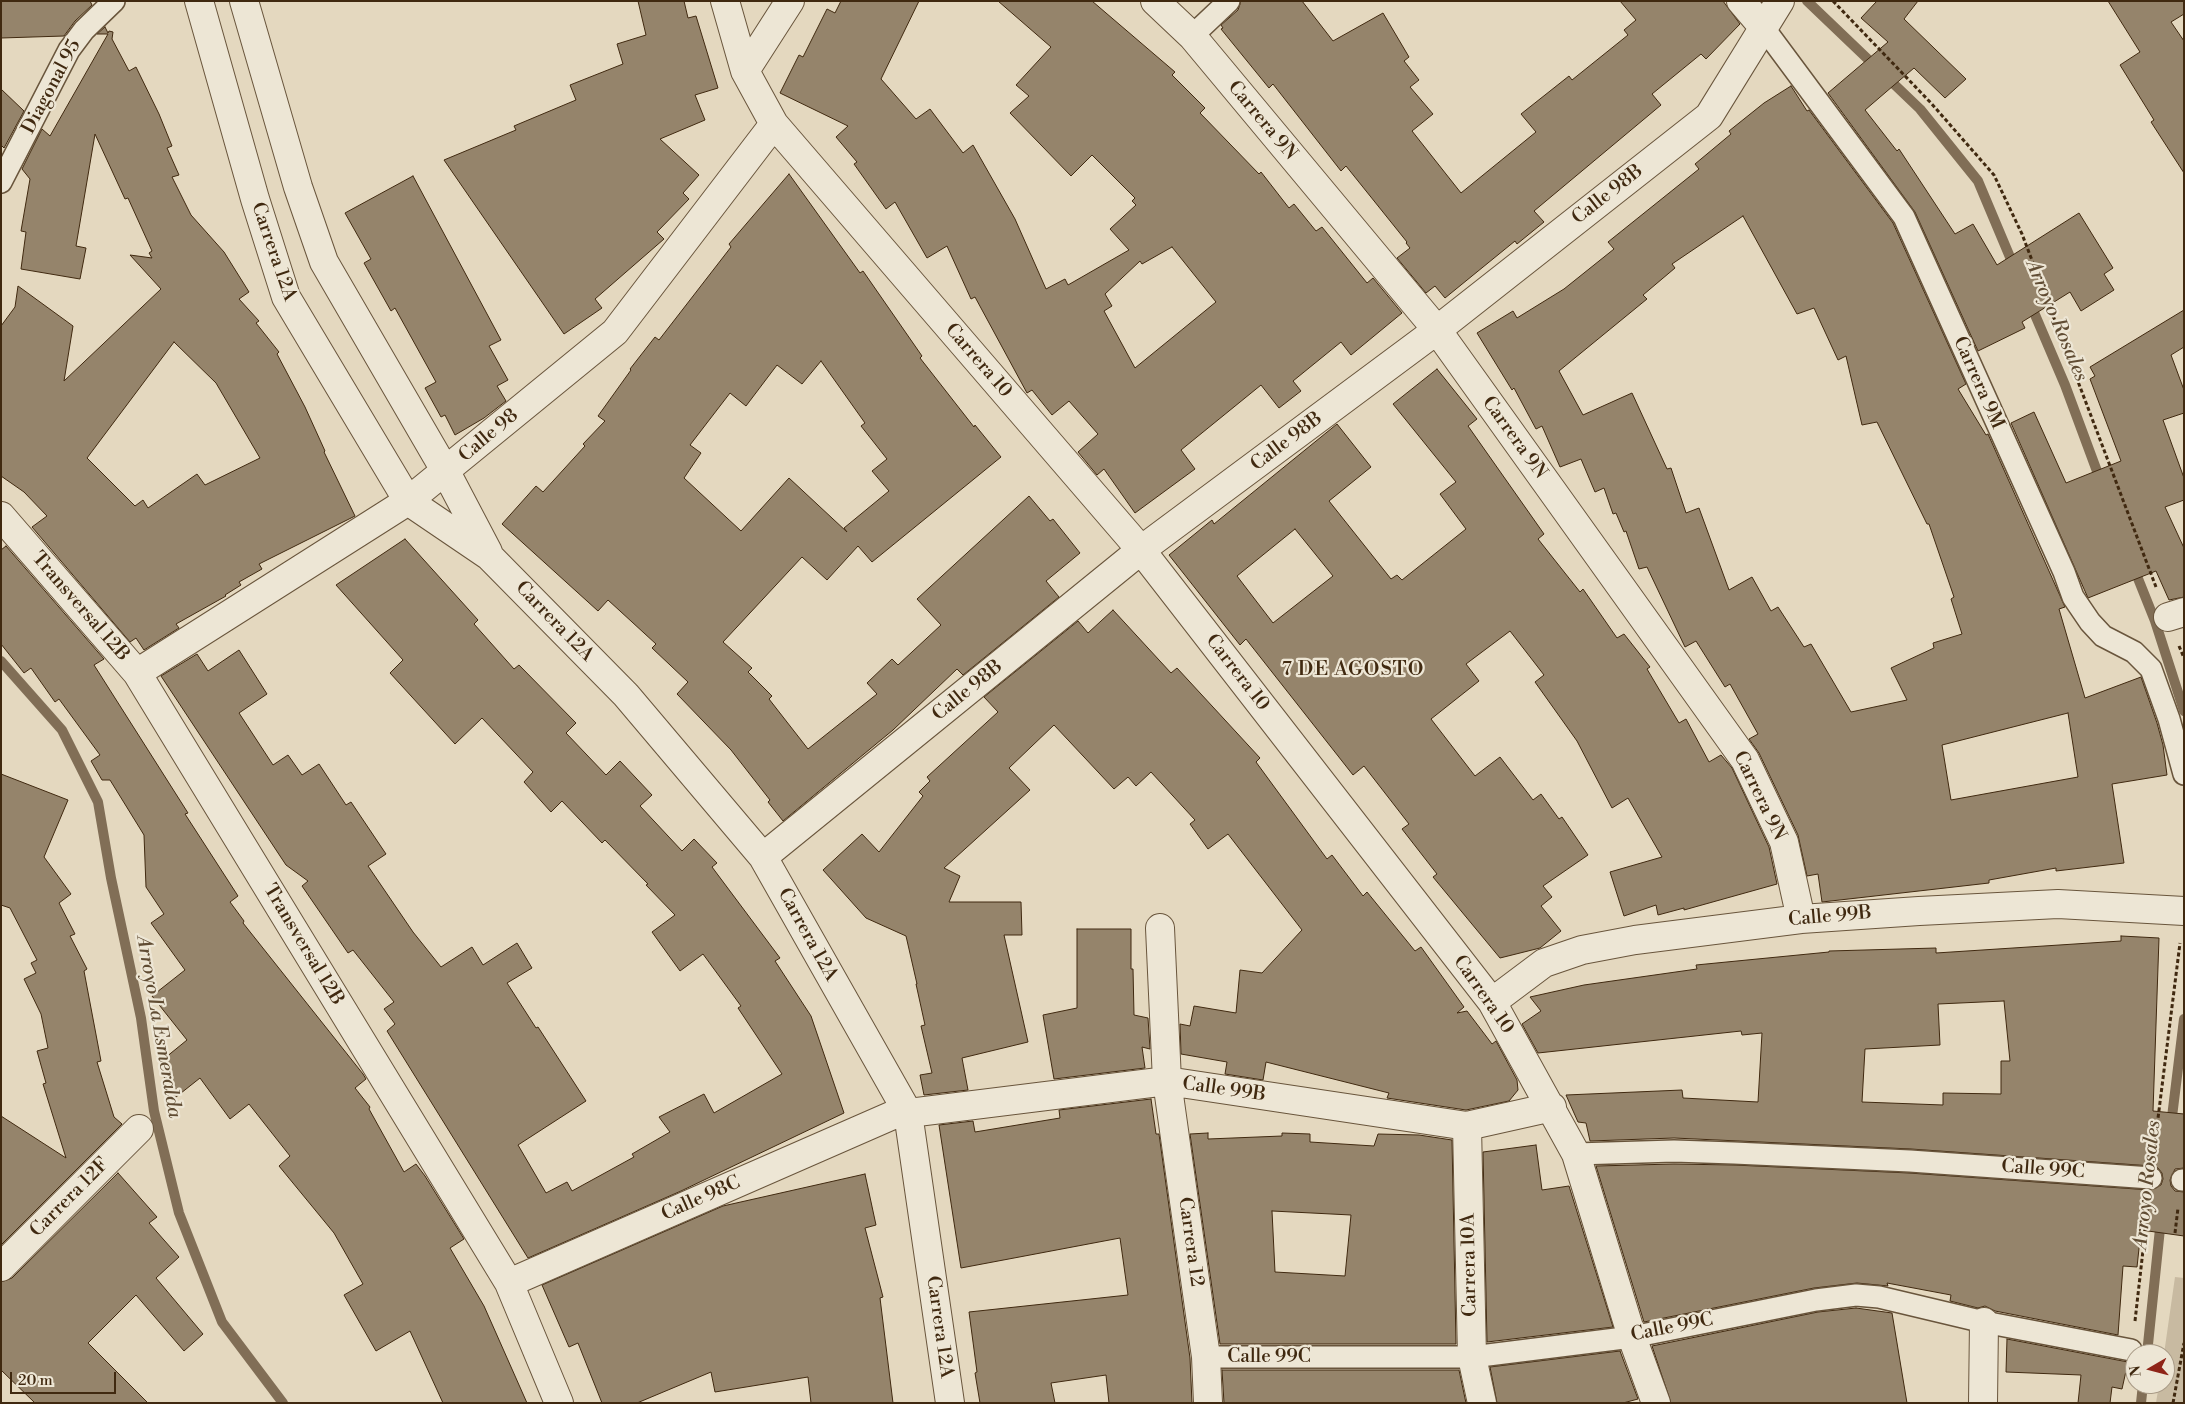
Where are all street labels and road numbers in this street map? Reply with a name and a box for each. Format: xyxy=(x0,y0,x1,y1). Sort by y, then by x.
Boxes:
street label: Diagonal 95 xyxy=(18,36,86,138)
street label: Carrera 9N xyxy=(1222,77,1302,165)
street label: Calle 98B xyxy=(1568,160,1648,230)
street label: Carrera 12A xyxy=(245,200,301,304)
street label: Carrera 10 xyxy=(940,319,1016,403)
street label: Carrera 9M xyxy=(1947,333,2009,433)
street label: Carrera 9N xyxy=(1477,392,1551,484)
street label: Calle 98 xyxy=(455,405,523,467)
street label: Calle 98B xyxy=(1247,408,1327,476)
street label: Transversal 12B xyxy=(26,548,134,666)
street label: Carrera 12A xyxy=(510,577,598,667)
street label: Carrera 10 xyxy=(1200,630,1274,716)
street label: Calle 98B xyxy=(928,656,1008,726)
street label: Carrera 9N xyxy=(1728,748,1790,844)
street label: Transversal 12B xyxy=(258,880,348,1010)
street label: Carrera 12A xyxy=(772,884,842,986)
street label: Calle 99B xyxy=(1787,902,1873,932)
street label: Carrera 10 xyxy=(1448,951,1518,1039)
street label: Calle 99B xyxy=(1181,1073,1267,1107)
street label: Carrera 12F xyxy=(26,1154,114,1242)
street label: Calle 99C xyxy=(2001,1156,2085,1184)
street label: Calle 98C xyxy=(658,1172,744,1226)
street label: Carrera 12 xyxy=(1172,1196,1208,1288)
street label: Carrera 10A xyxy=(1458,1213,1482,1317)
street label: Carrera 12A xyxy=(921,1274,957,1380)
street label: Calle 99C xyxy=(1629,1309,1715,1347)
street label: Calle 99C xyxy=(1227,1346,1311,1368)

